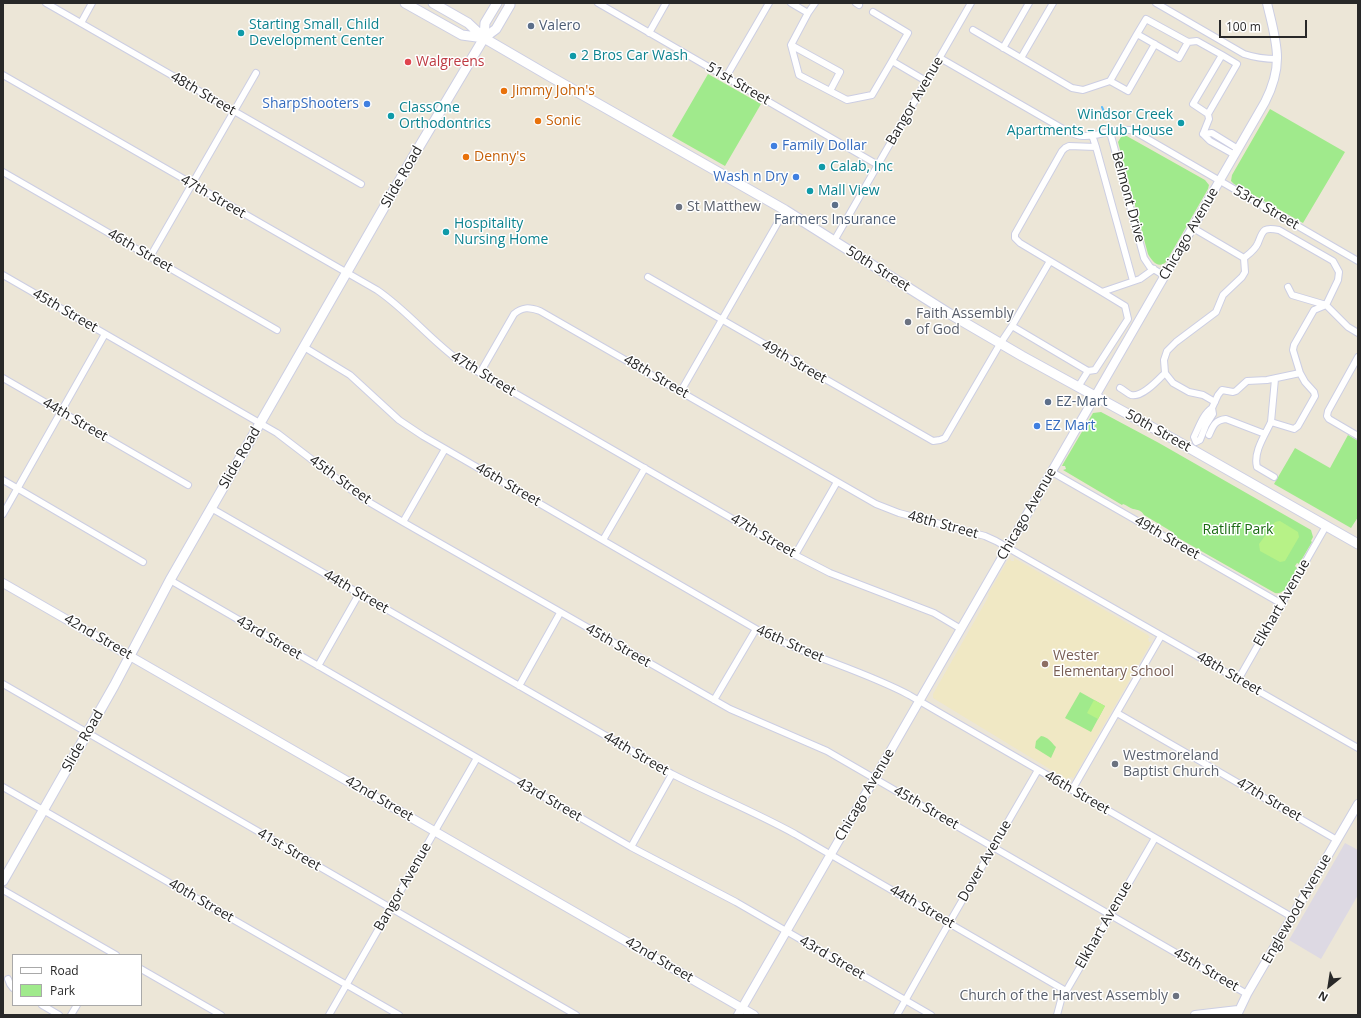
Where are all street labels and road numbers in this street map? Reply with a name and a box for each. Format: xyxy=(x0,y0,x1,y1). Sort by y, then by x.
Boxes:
street label: Bangor Avenue xyxy=(883,54,947,148)
street label: 51st Street xyxy=(703,59,773,109)
street label: 48th Street xyxy=(167,69,239,119)
street label: Slide Road xyxy=(378,143,426,211)
street label: Belmont Drive xyxy=(1108,150,1148,244)
street label: 47th Street xyxy=(177,172,249,222)
street label: 53rd Street xyxy=(1230,182,1302,234)
street label: Chicago Avenue xyxy=(1156,185,1222,283)
street label: 46th Street xyxy=(104,226,176,276)
street label: 50th Street xyxy=(843,243,913,295)
street label: 45th Street xyxy=(29,286,101,336)
street label: 49th Street xyxy=(758,337,830,387)
street label: 47th Street xyxy=(448,348,518,400)
street label: 48th Street xyxy=(620,352,692,402)
street label: 44th Street xyxy=(39,395,111,445)
street label: 50th Street xyxy=(1122,406,1194,456)
street label: Slide Road xyxy=(216,424,264,492)
street label: 45th Street xyxy=(306,452,374,508)
street label: 46th Street xyxy=(472,460,544,510)
street label: Chicago Avenue xyxy=(994,465,1060,563)
street label: 48th Street xyxy=(906,508,980,542)
street label: 47th Street xyxy=(727,511,799,561)
street label: 49th Street xyxy=(1131,513,1203,563)
street label: Elkhart Avenue xyxy=(1250,556,1314,650)
street label: 44th Street xyxy=(320,567,392,617)
street label: 42nd Street xyxy=(61,611,135,663)
street label: 43rd Street xyxy=(233,612,305,664)
street label: 45th Street xyxy=(582,621,654,671)
street label: 46th Street xyxy=(754,622,826,666)
street label: 48th Street xyxy=(1193,649,1265,699)
street label: Slide Road xyxy=(59,707,107,775)
street label: 44th Street xyxy=(600,729,672,779)
street label: Chicago Avenue xyxy=(832,746,898,844)
street label: 46th Street xyxy=(1041,768,1113,818)
street label: 42nd Street xyxy=(342,773,416,825)
street label: 43rd Street xyxy=(513,774,585,826)
street label: 47th Street xyxy=(1233,775,1305,825)
street label: 45th Street xyxy=(890,783,962,833)
street label: Dover Avenue xyxy=(955,817,1015,905)
street label: 41st Street xyxy=(254,825,324,875)
street label: Bangor Avenue xyxy=(371,840,435,934)
street label: Englewood Avenue xyxy=(1259,851,1335,967)
street label: 40th Street xyxy=(165,876,237,926)
street label: Elkhart Avenue xyxy=(1072,878,1136,972)
street label: 44th Street xyxy=(886,882,958,932)
street label: 43rd Street xyxy=(796,932,868,984)
street label: 42nd Street xyxy=(622,934,696,986)
street label: 45th Street xyxy=(1170,945,1242,995)

